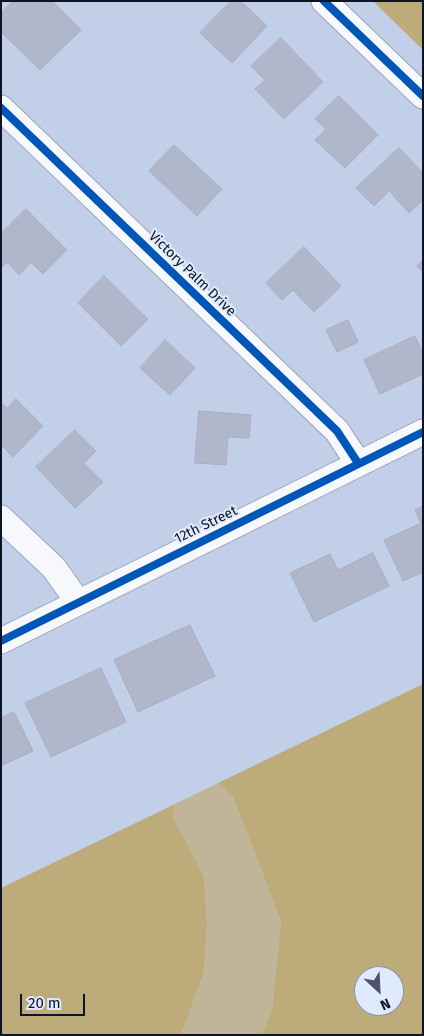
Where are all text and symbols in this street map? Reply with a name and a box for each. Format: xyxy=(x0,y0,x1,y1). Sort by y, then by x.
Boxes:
street label: Victory Palm Drive xyxy=(145,228,239,320)
street label: 12th Street xyxy=(172,503,240,547)
north arrow xyxy=(354,966,404,1016)
scale bar xyxy=(22,984,88,1016)
text: 20 m xyxy=(28,994,61,1012)
text: N xyxy=(377,994,393,1014)

